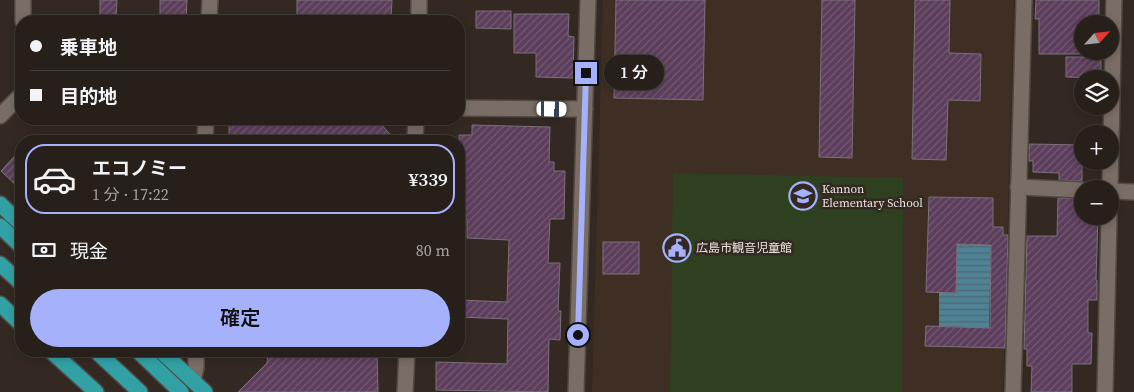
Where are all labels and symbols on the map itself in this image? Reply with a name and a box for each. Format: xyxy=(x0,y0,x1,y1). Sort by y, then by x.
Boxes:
north arrow xyxy=(1074,15,1119,60)
callout: 1 分 xyxy=(604,56,664,90)
route end xyxy=(575,62,597,84)
car xyxy=(536,101,567,117)
school or university icon: Kannon Elementary School xyxy=(788,181,818,211)
place label: Kannon Elementary School xyxy=(822,181,923,211)
public building icon: 広島市観音児童館 xyxy=(662,233,692,263)
place label: 広島市観音児童館 xyxy=(696,240,792,256)
route start xyxy=(567,324,589,346)

